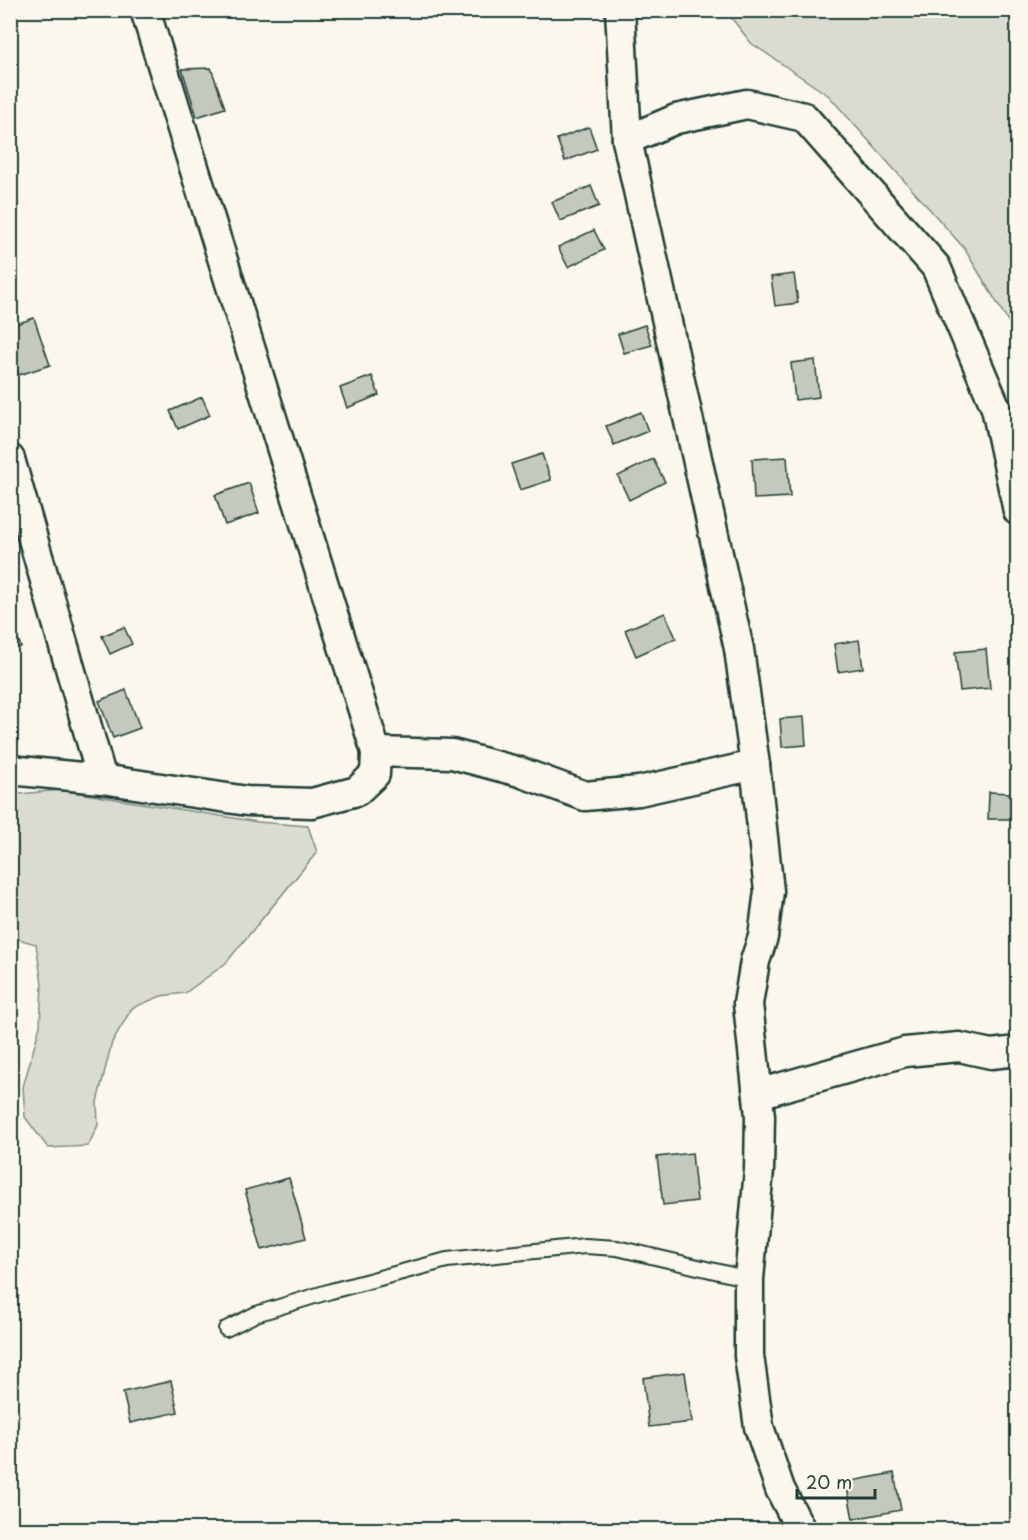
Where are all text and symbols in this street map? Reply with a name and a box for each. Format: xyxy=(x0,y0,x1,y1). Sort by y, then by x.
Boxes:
scale bar xyxy=(797,1462,875,1500)
text: 20 m xyxy=(806,1468,852,1495)

